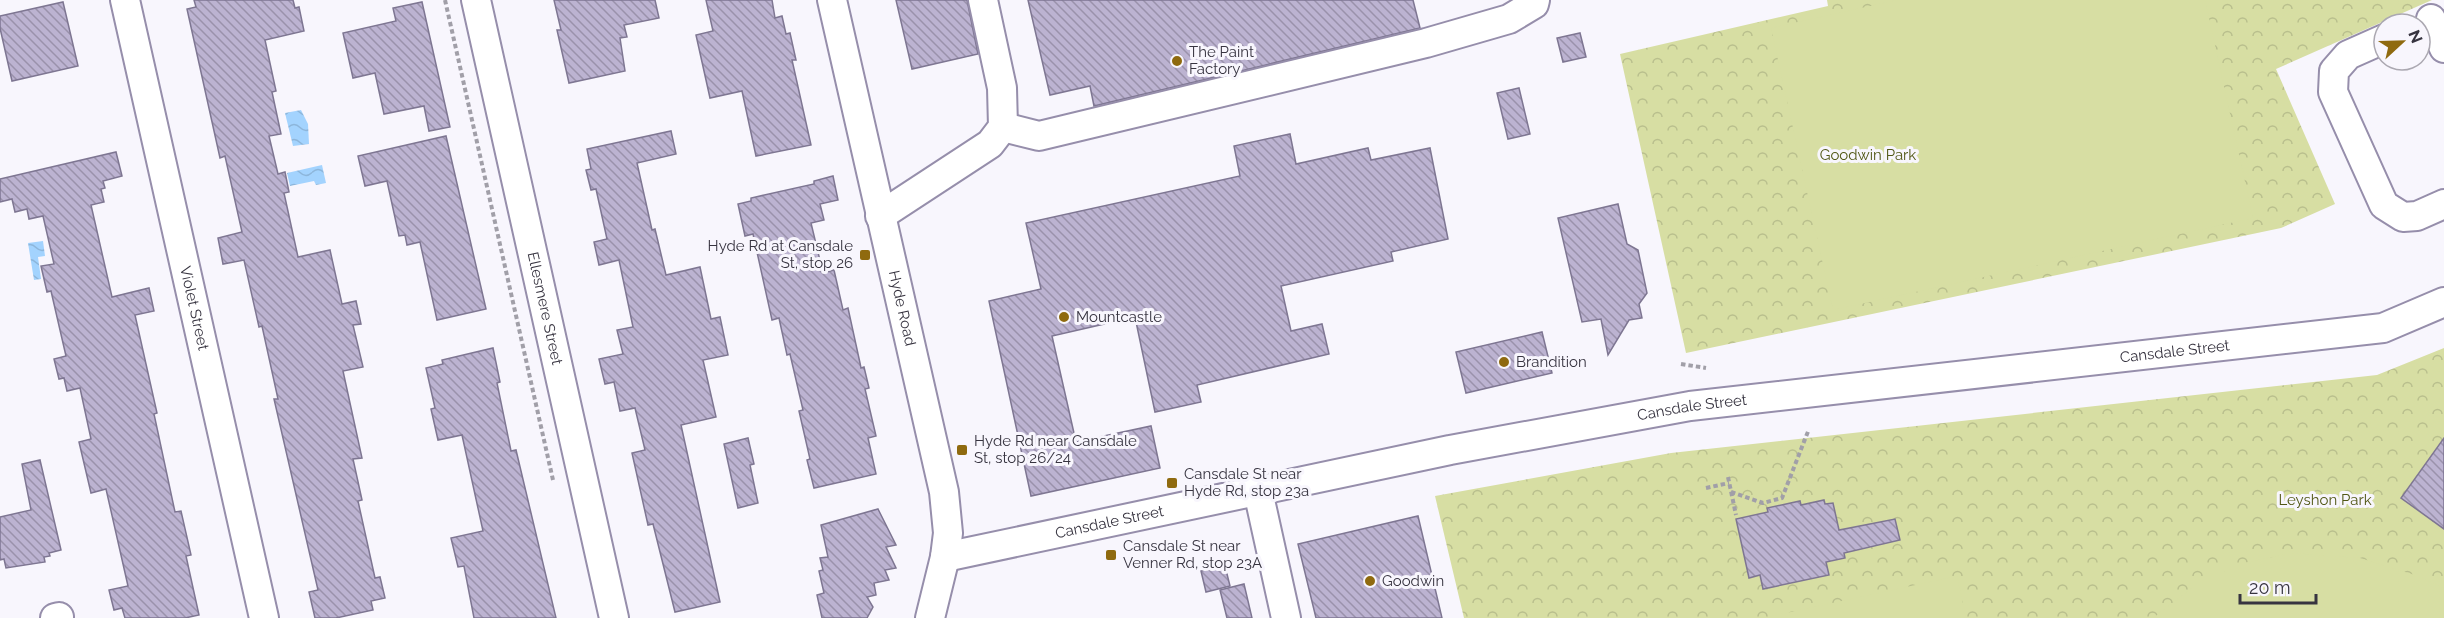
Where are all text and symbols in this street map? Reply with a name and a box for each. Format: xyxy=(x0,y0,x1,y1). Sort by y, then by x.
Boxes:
north arrow xyxy=(2372,12,2432,72)
text: N xyxy=(2404,27,2427,46)
place label: The Paint Factory xyxy=(1189,43,1254,78)
marker: The Paint Factory xyxy=(1170,54,1184,68)
park label: Goodwin Park xyxy=(1820,146,1916,164)
place label: Hyde Rd at Cansdale St, stop 26 xyxy=(708,237,853,272)
marker: Hyde Rd at Cansdale St, stop 26 xyxy=(858,248,872,262)
street label: Ellesmere Street xyxy=(524,250,566,367)
street label: Violet Street xyxy=(176,264,213,352)
street label: Hyde Road xyxy=(885,269,919,348)
place label: Mountcastle xyxy=(1076,308,1162,326)
marker: Mountcastle xyxy=(1057,310,1071,324)
street label: Cansdale Street xyxy=(2119,336,2231,367)
place label: Brandition xyxy=(1516,353,1587,371)
marker: Brandition xyxy=(1497,355,1511,369)
street label: Cansdale Street xyxy=(1636,391,1748,424)
place label: Hyde Rd near Cansdale St, stop 26/24 xyxy=(974,432,1137,467)
marker: Hyde Rd near Cansdale St, stop 26/24 xyxy=(955,443,969,457)
place label: Cansdale St near Hyde Rd, stop 23a xyxy=(1184,465,1309,500)
marker: Cansdale St near Hyde Rd, stop 23a xyxy=(1165,476,1179,490)
park label: Leyshon Park xyxy=(2278,491,2372,509)
street label: Cansdale Street xyxy=(1053,502,1165,542)
place label: Cansdale St near Venner Rd, stop 23A xyxy=(1123,537,1262,572)
marker: Cansdale St near Venner Rd, stop 23A xyxy=(1104,548,1118,562)
scale bar xyxy=(2240,567,2316,605)
place label: Goodwin xyxy=(1382,572,1444,590)
marker: Goodwin xyxy=(1363,574,1377,588)
text: 20 m xyxy=(2249,577,2291,598)

